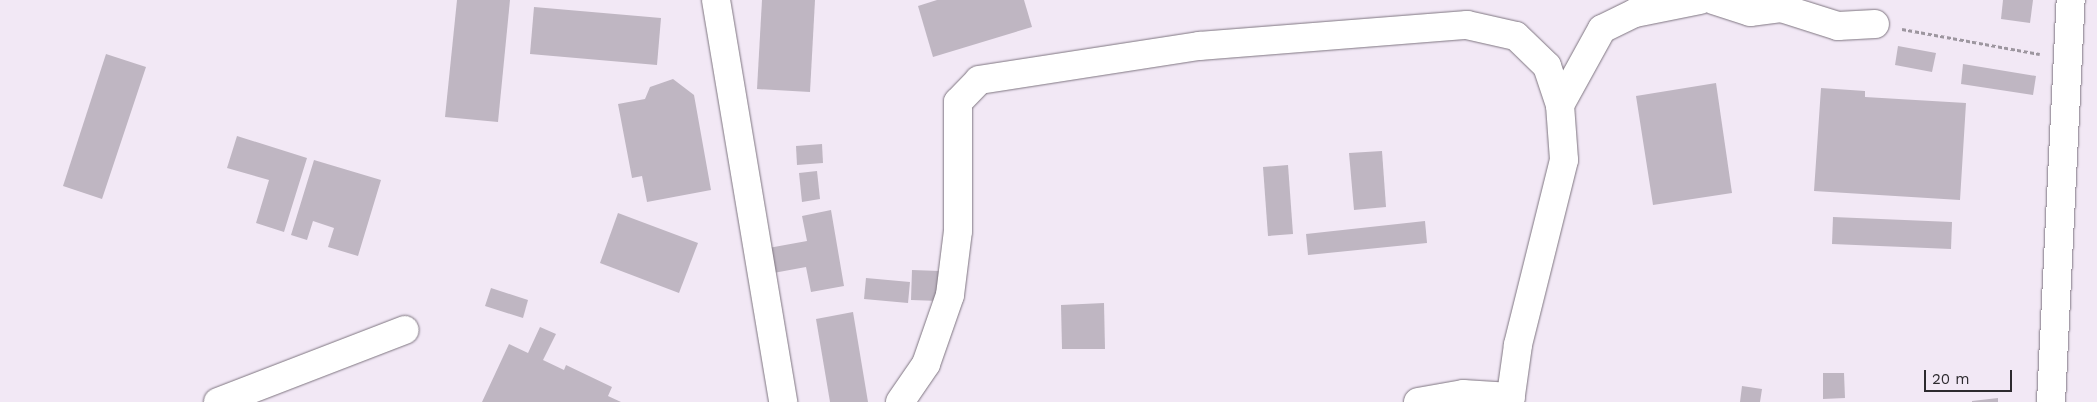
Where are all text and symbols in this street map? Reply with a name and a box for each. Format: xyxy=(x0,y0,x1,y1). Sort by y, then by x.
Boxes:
scale bar xyxy=(1927,360,2014,392)
text: 20 m xyxy=(1932,370,1970,388)

